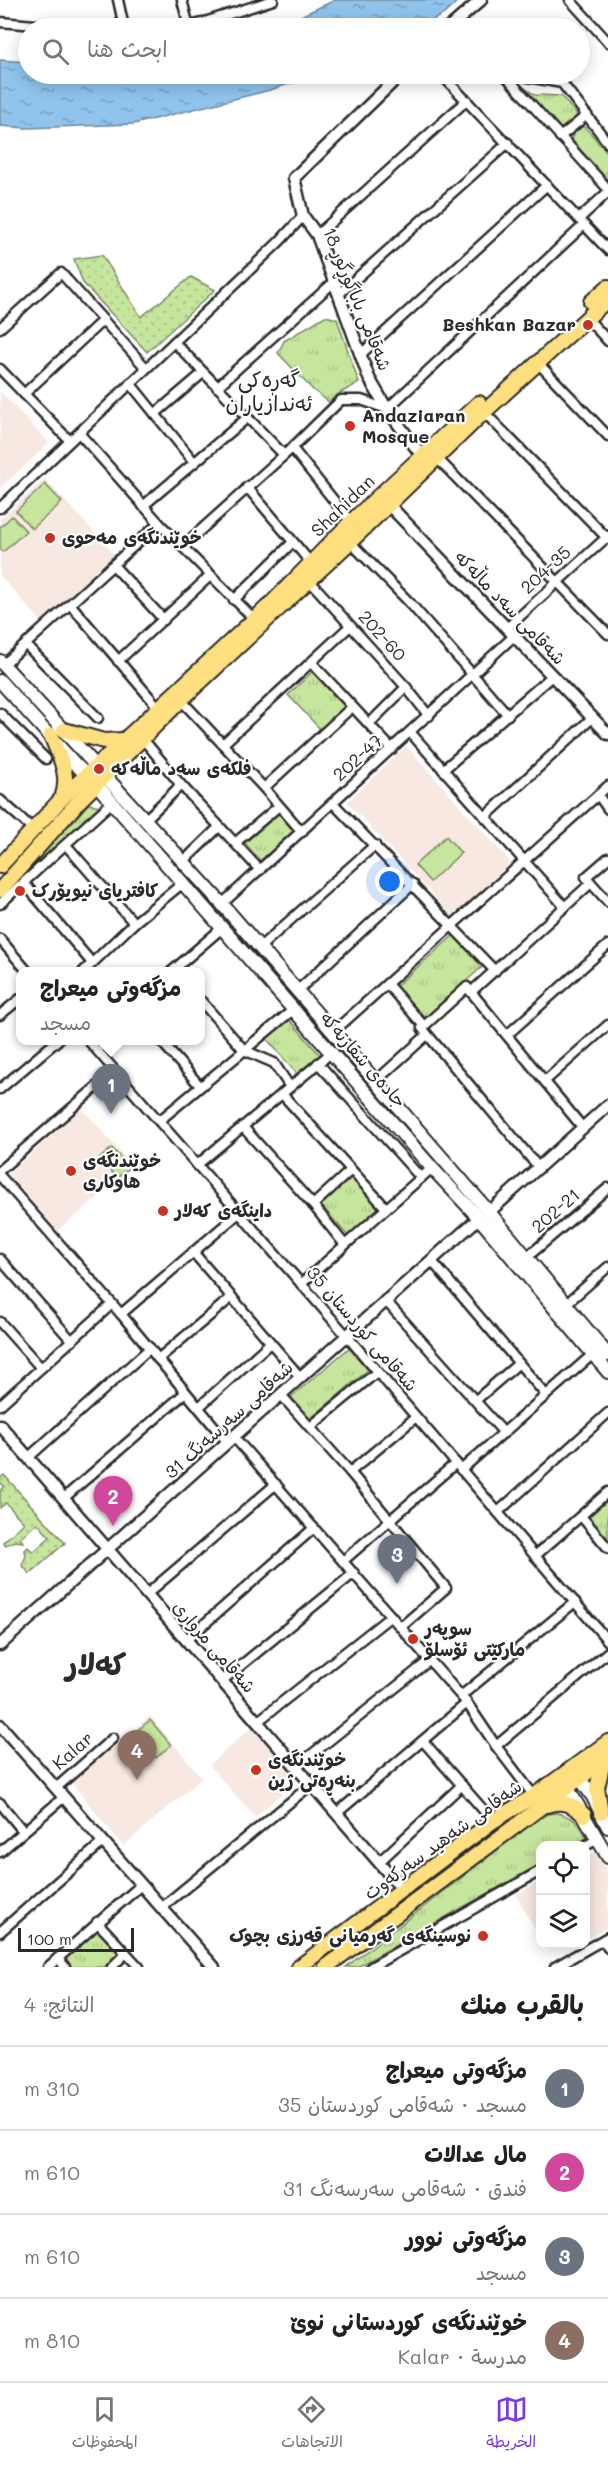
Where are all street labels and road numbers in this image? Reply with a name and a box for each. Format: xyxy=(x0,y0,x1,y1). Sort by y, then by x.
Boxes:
street label: شەقامی باباگوڕگوڕ 18 xyxy=(314,223,398,375)
street label: Shahidan xyxy=(305,469,379,542)
street label: 204-35 xyxy=(515,540,576,599)
street label: شەقامی سەد ماڵەکە xyxy=(450,545,571,670)
street label: 202-60 xyxy=(354,605,412,666)
street label: 202-47 xyxy=(327,728,387,786)
street label: جادەی شقارتەکە xyxy=(315,1006,412,1112)
street label: 202-21 xyxy=(526,1183,585,1238)
street label: شەقامی کوردستان 35 xyxy=(301,1261,424,1397)
street label: شەقامی سەرسەنگ 31 xyxy=(159,1355,298,1483)
street label: شەقامی مرواری xyxy=(168,1595,262,1698)
street label: Kalar xyxy=(47,1726,98,1775)
street label: شەقامی شەهید سەرکەوت xyxy=(359,1774,526,1905)

